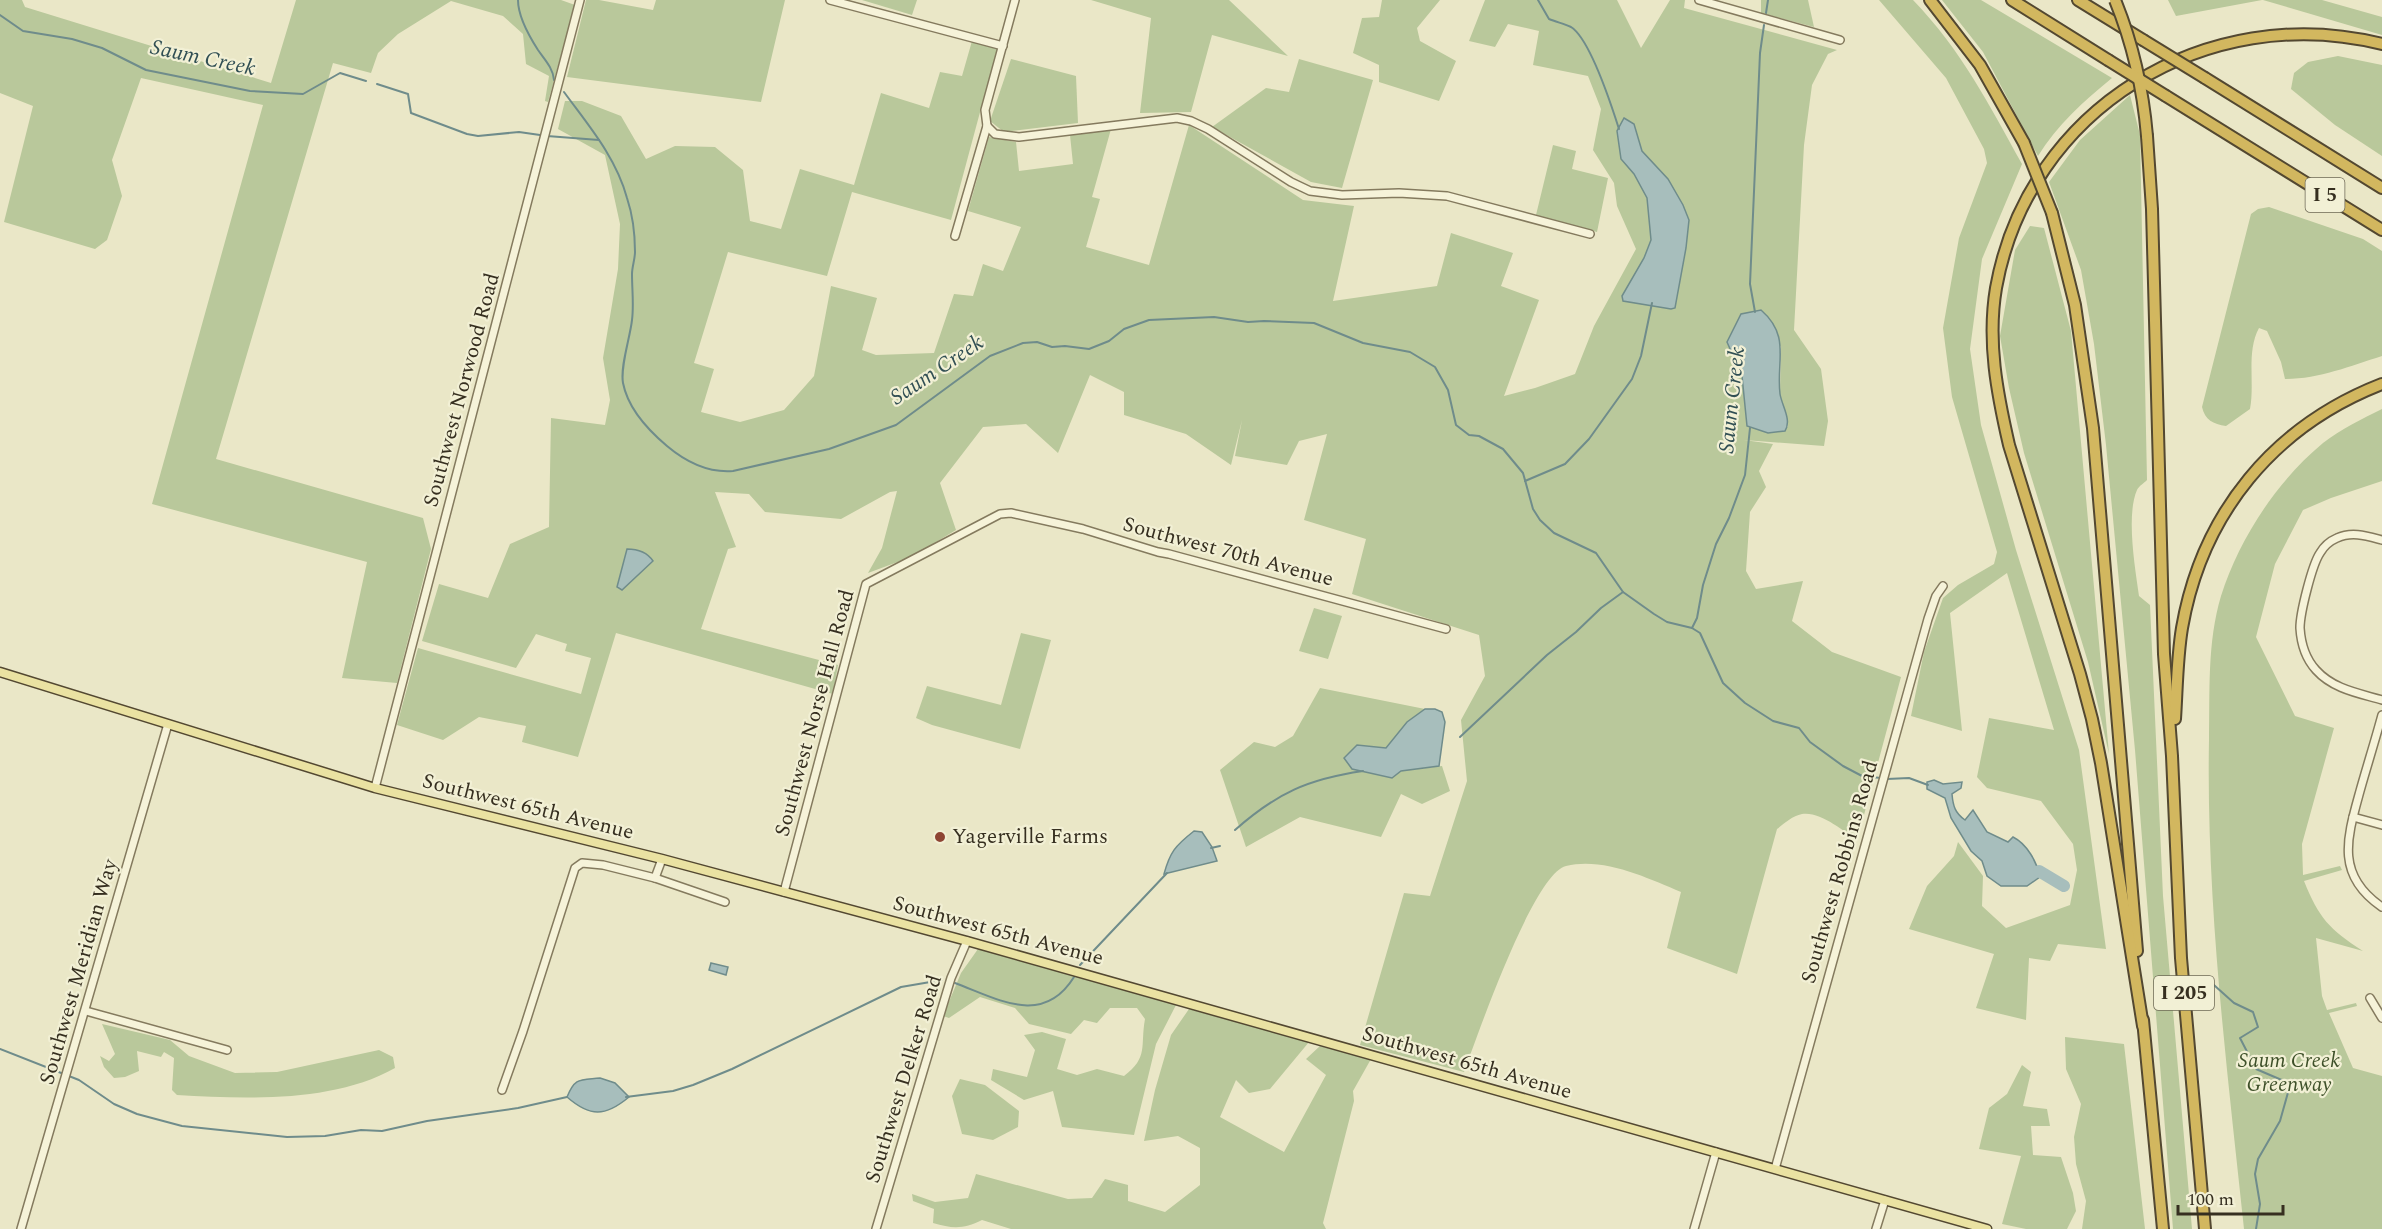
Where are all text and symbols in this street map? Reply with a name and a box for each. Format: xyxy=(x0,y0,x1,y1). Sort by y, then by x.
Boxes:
water label: Saum Creek xyxy=(147,31,259,85)
road number: I 5 xyxy=(2306,178,2344,212)
street label: Southwest Norwood Road xyxy=(415,269,509,511)
water label: Saum Creek xyxy=(883,326,991,414)
water label: Saum Creek xyxy=(1710,345,1754,455)
street label: Southwest 70th Avenue xyxy=(1119,508,1337,596)
street label: Southwest Norse Hall Road xyxy=(767,586,863,840)
street label: Southwest Robbins Road xyxy=(1793,757,1887,987)
street label: Southwest 65th Avenue xyxy=(419,765,637,849)
place label: Yagerville Farms xyxy=(952,821,1108,853)
marker: Yagerville Farms xyxy=(933,830,947,844)
street label: Southwest Meridian Way xyxy=(31,855,127,1089)
street label: Southwest 65th Avenue xyxy=(889,887,1107,975)
street label: Southwest Delker Road xyxy=(857,971,951,1187)
road number: I 205 xyxy=(2154,976,2214,1010)
street label: Southwest 65th Avenue xyxy=(1358,1018,1576,1108)
park label: Saum Creek Greenway xyxy=(2238,1045,2340,1101)
scale bar xyxy=(2178,1178,2283,1216)
text: 100 m xyxy=(2187,1186,2234,1213)

